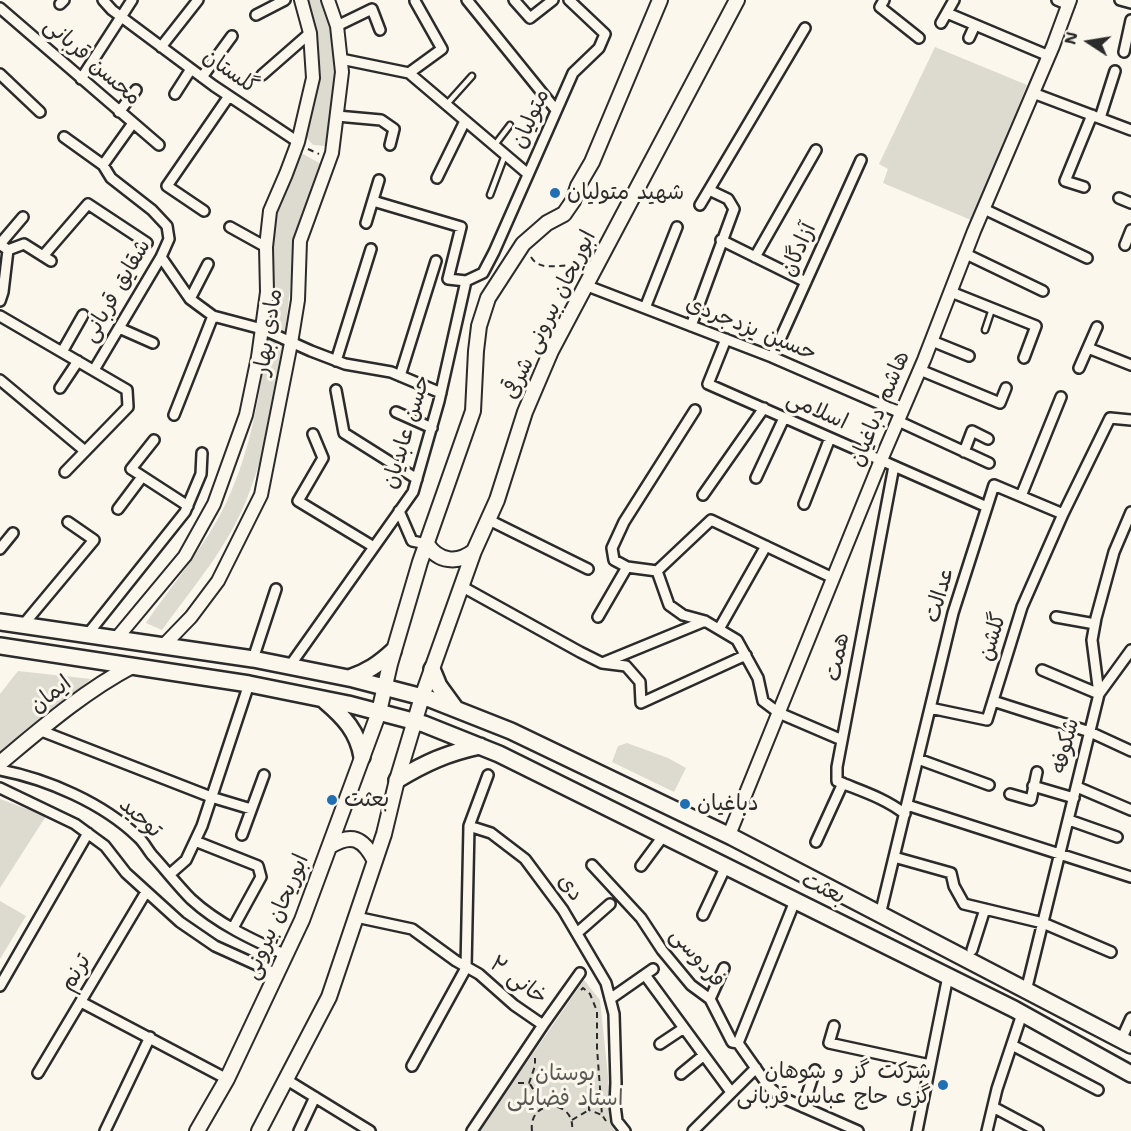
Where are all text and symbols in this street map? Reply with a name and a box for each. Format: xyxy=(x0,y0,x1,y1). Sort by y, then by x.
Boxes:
north arrow xyxy=(1059,12,1119,72)
street label: محسن قربانی xyxy=(38,13,146,111)
text: N xyxy=(1059,30,1082,47)
street label: گلستان xyxy=(197,44,263,100)
street label: متولیان xyxy=(506,85,556,153)
place label: شهید متولیان xyxy=(567,180,684,206)
marker: شهید متولیان xyxy=(548,186,562,200)
street label: آزادگان xyxy=(776,219,822,281)
street label: ابوریحان بیرونی شرقی xyxy=(498,226,602,404)
street label: شقایق قربانی xyxy=(77,235,157,347)
street label: مادی بهار xyxy=(249,287,289,377)
street label: حسین یزدجردی xyxy=(682,291,820,367)
street label: هاشم دباغیان xyxy=(844,347,916,471)
street label: حسن عابدیان xyxy=(377,372,437,492)
street label: اسلامی xyxy=(782,386,852,436)
street label: عدالت xyxy=(919,564,961,626)
street label: گلشن xyxy=(973,610,1013,664)
street label: همت xyxy=(820,630,856,684)
street label: ایمان xyxy=(25,671,77,719)
street label: شکوفه xyxy=(1046,716,1086,776)
place label: بعثت xyxy=(344,787,389,813)
place label: دباغیان xyxy=(697,791,759,817)
street label: توحید xyxy=(113,792,167,844)
marker: بعثت xyxy=(325,793,339,807)
marker: دباغیان xyxy=(678,797,692,811)
street label: ابوریحان بیرونی xyxy=(239,850,315,984)
street label: بعثت xyxy=(797,867,849,911)
street label: دی xyxy=(551,869,589,907)
street label: فردوسی xyxy=(664,922,730,994)
street label: ترنم xyxy=(55,950,97,996)
street label: خانی ۲ xyxy=(484,951,552,1011)
place label: شرکت گز و سوهان گزی حاج عباس قربانی xyxy=(737,1059,931,1110)
park label: بوستان استاد فضایلی xyxy=(507,1061,623,1112)
marker: شرکت گز و سوهان گزی حاج عباس قربانی xyxy=(936,1078,950,1092)

